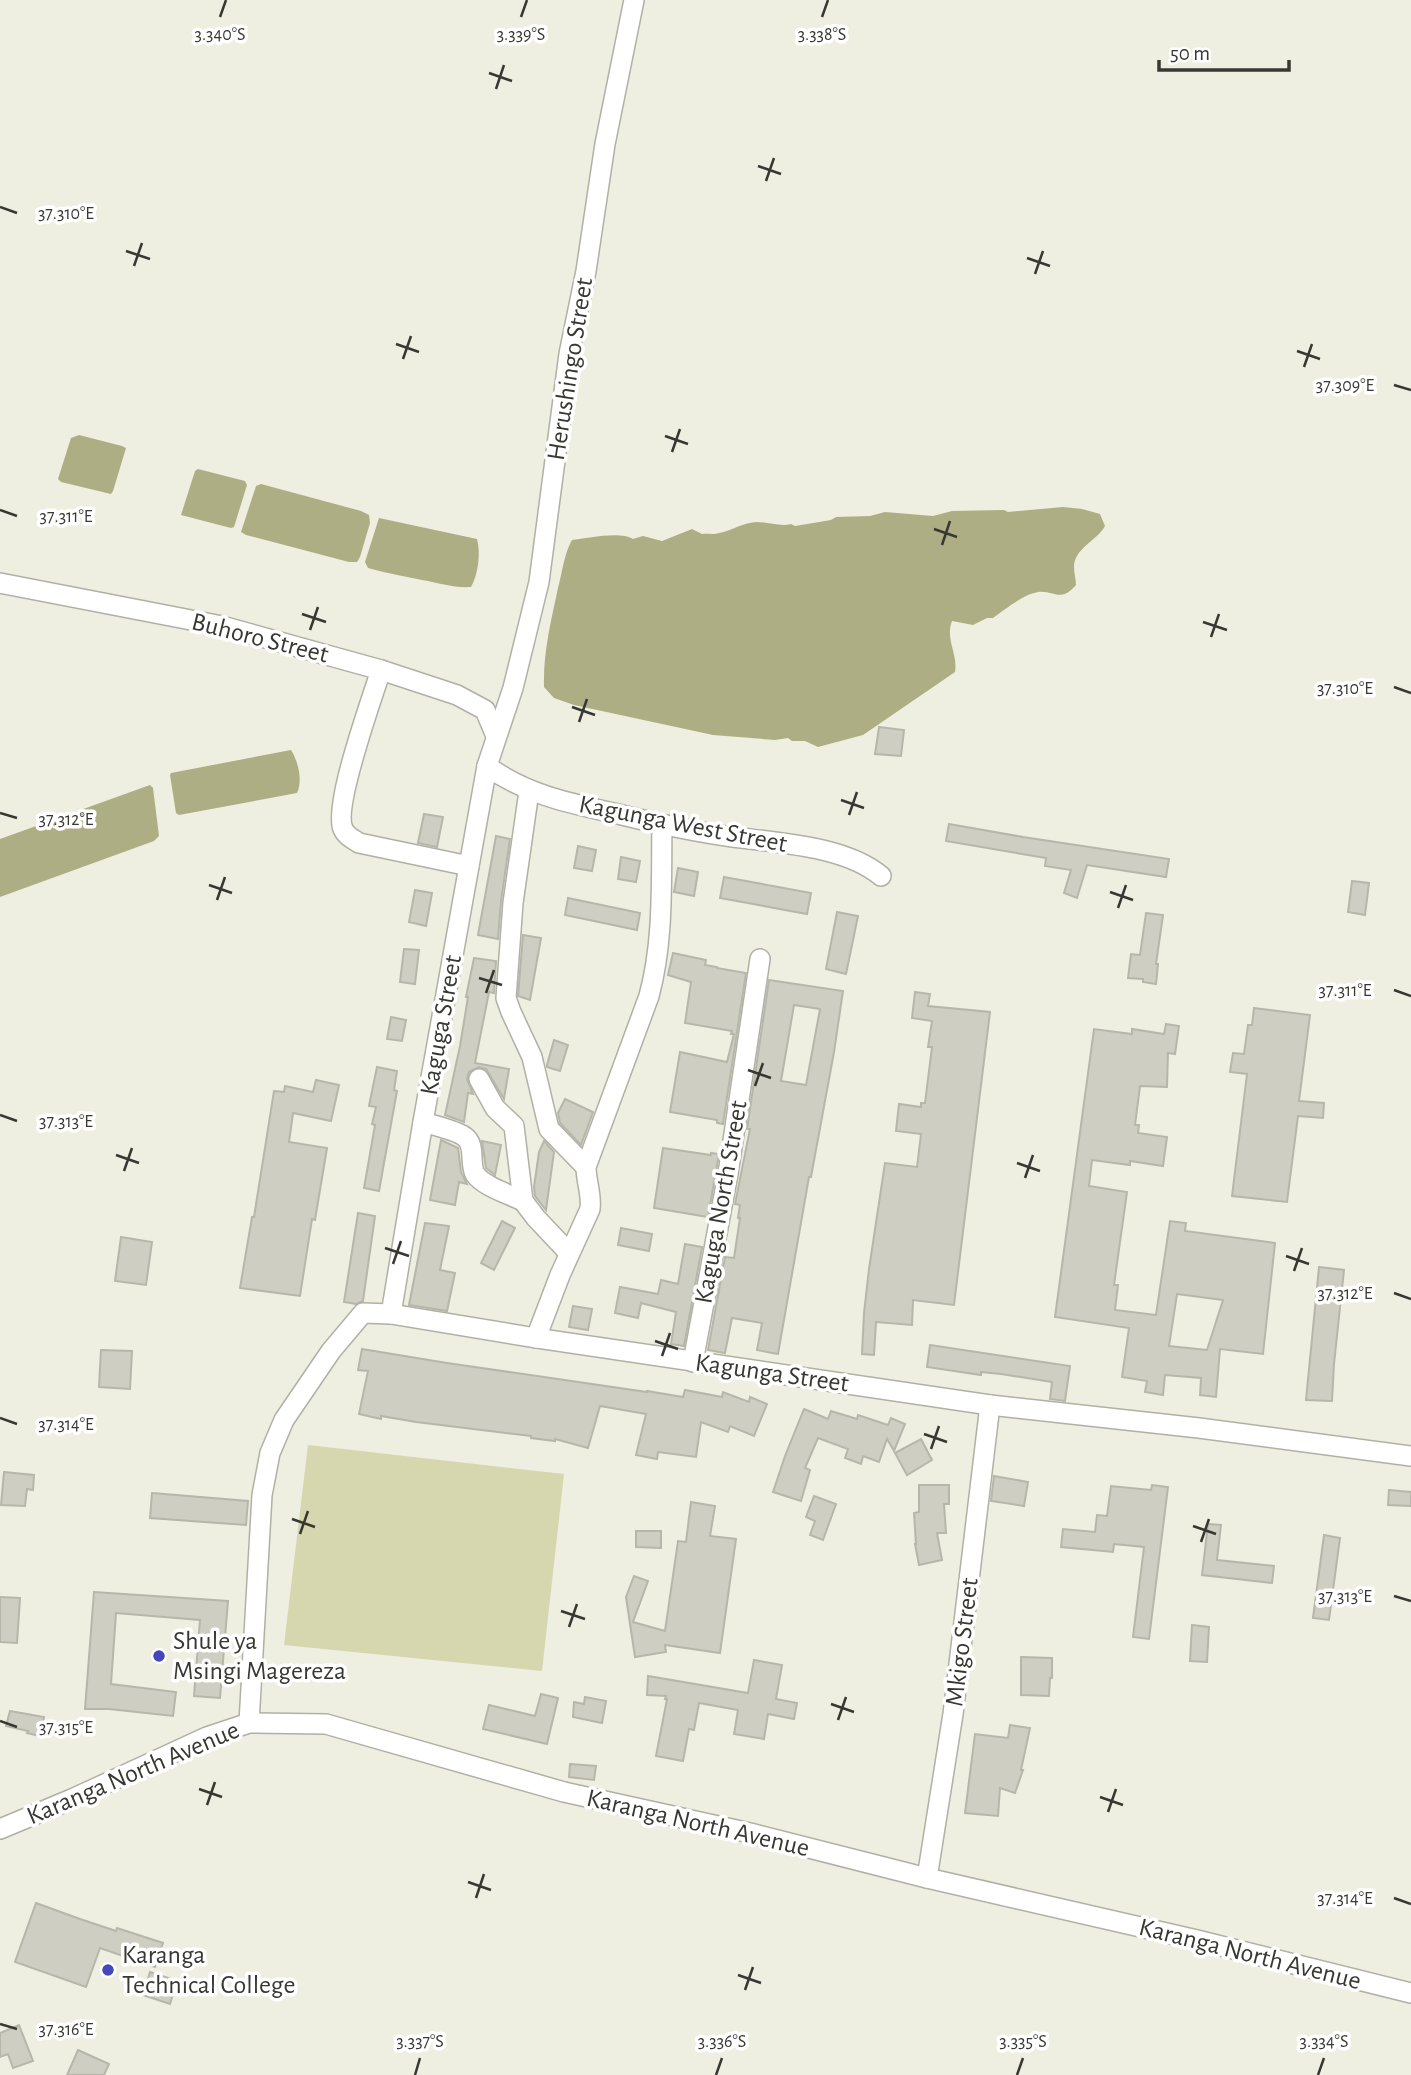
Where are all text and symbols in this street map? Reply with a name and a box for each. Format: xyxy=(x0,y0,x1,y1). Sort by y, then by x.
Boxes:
text: 3.340°S xyxy=(195,26,245,44)
text: 3.339°S xyxy=(497,26,545,44)
text: 3.338°S xyxy=(798,26,846,44)
scale bar xyxy=(1159,28,1288,72)
text: 50 m xyxy=(1170,43,1210,64)
text: 37.310°E xyxy=(38,205,94,223)
street label: Herushingo Street xyxy=(543,276,597,462)
text: 37.309°E xyxy=(1316,377,1375,395)
text: 37.311°E xyxy=(40,508,93,526)
street label: Buhoro Street xyxy=(189,608,331,668)
text: 37.310°E xyxy=(1317,680,1373,698)
street label: Kagunga West Street xyxy=(577,791,789,857)
text: 37.312°E xyxy=(39,811,94,829)
street label: Kaguga Street xyxy=(416,953,466,1097)
text: 37.311°E xyxy=(1319,982,1372,1000)
street label: Kaguga North Street xyxy=(690,1098,752,1306)
text: 37.313°E xyxy=(39,1113,93,1131)
text: 37.312°E xyxy=(1318,1285,1373,1303)
street label: Kagunga Street xyxy=(693,1349,851,1397)
text: 37.314°E xyxy=(38,1416,94,1434)
street label: Mkigo Street xyxy=(941,1576,983,1708)
text: 37.313°E xyxy=(1318,1588,1372,1606)
place label: Shule ya Msingi Magereza xyxy=(173,1628,346,1684)
marker: Shule ya Msingi Magereza xyxy=(151,1648,167,1664)
street label: Karanga North Avenue xyxy=(23,1717,243,1829)
text: 37.315°E xyxy=(39,1719,93,1737)
street label: Karanga North Avenue xyxy=(584,1785,812,1861)
text: 37.314°E xyxy=(1317,1890,1373,1908)
street label: Karanga North Avenue xyxy=(1136,1914,1364,1994)
place label: Karanga Technical College xyxy=(122,1942,295,1998)
marker: Karanga Technical College xyxy=(100,1962,116,1978)
text: 37.316°E xyxy=(38,2021,94,2039)
text: 3.337°S xyxy=(396,2033,444,2051)
text: 3.336°S xyxy=(698,2033,746,2051)
text: 3.335°S xyxy=(999,2033,1047,2051)
text: 3.334°S xyxy=(1300,2033,1348,2051)

